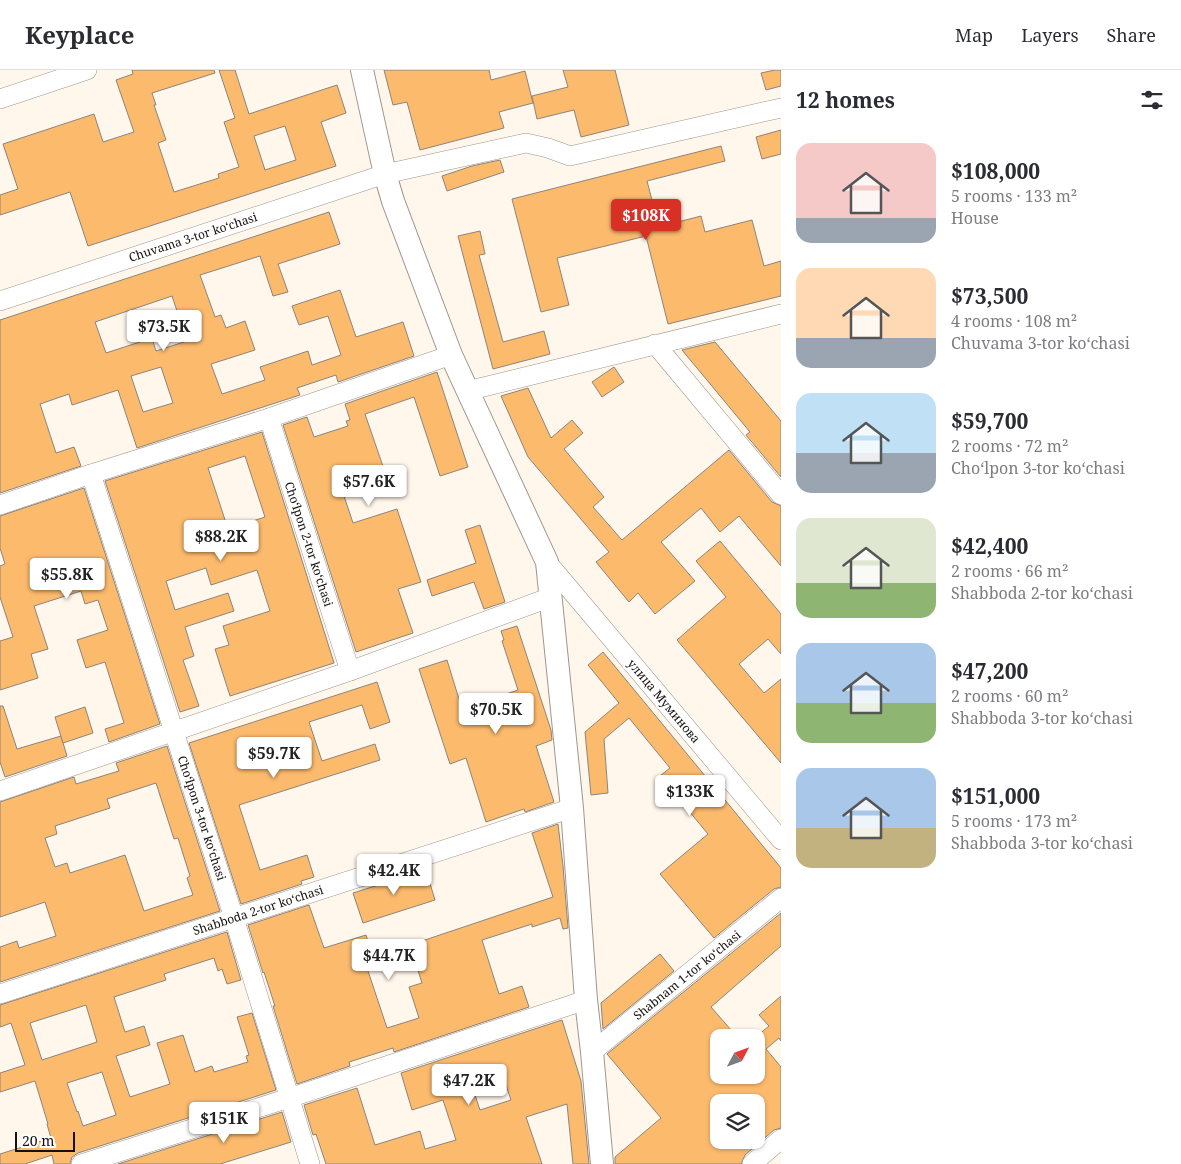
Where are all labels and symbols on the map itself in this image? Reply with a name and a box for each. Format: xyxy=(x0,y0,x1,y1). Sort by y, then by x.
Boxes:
pin: $108K xyxy=(611,198,681,241)
street label: Chuvama 3-tor koʻchasi xyxy=(127,208,260,266)
pin: $73.5K xyxy=(123,310,205,352)
pin: $57.6K xyxy=(328,464,410,507)
street label: Cho‘lpon 2-tor koʻchasi xyxy=(281,479,337,609)
pin: $88.2K xyxy=(180,520,262,562)
pin: $55.8K xyxy=(26,558,108,600)
street label: улица Муминова xyxy=(624,655,704,747)
pin: $70.5K xyxy=(455,692,537,735)
pin: $59.7K xyxy=(233,736,315,779)
street label: Cho‘lpon 3-tor koʻchasi xyxy=(174,753,230,883)
pin: $133K xyxy=(655,774,725,817)
pin: $42.4K xyxy=(353,854,435,896)
street label: Shabboda 2-tor koʻchasi xyxy=(191,881,326,939)
street label: Shabnam 1-tor koʻchasi xyxy=(630,926,744,1024)
pin: $44.7K xyxy=(348,938,430,981)
north arrow xyxy=(710,1029,765,1084)
pin: $47.2K xyxy=(428,1064,510,1106)
pin: $151K xyxy=(189,1102,259,1144)
scale bar xyxy=(15,1129,75,1152)

